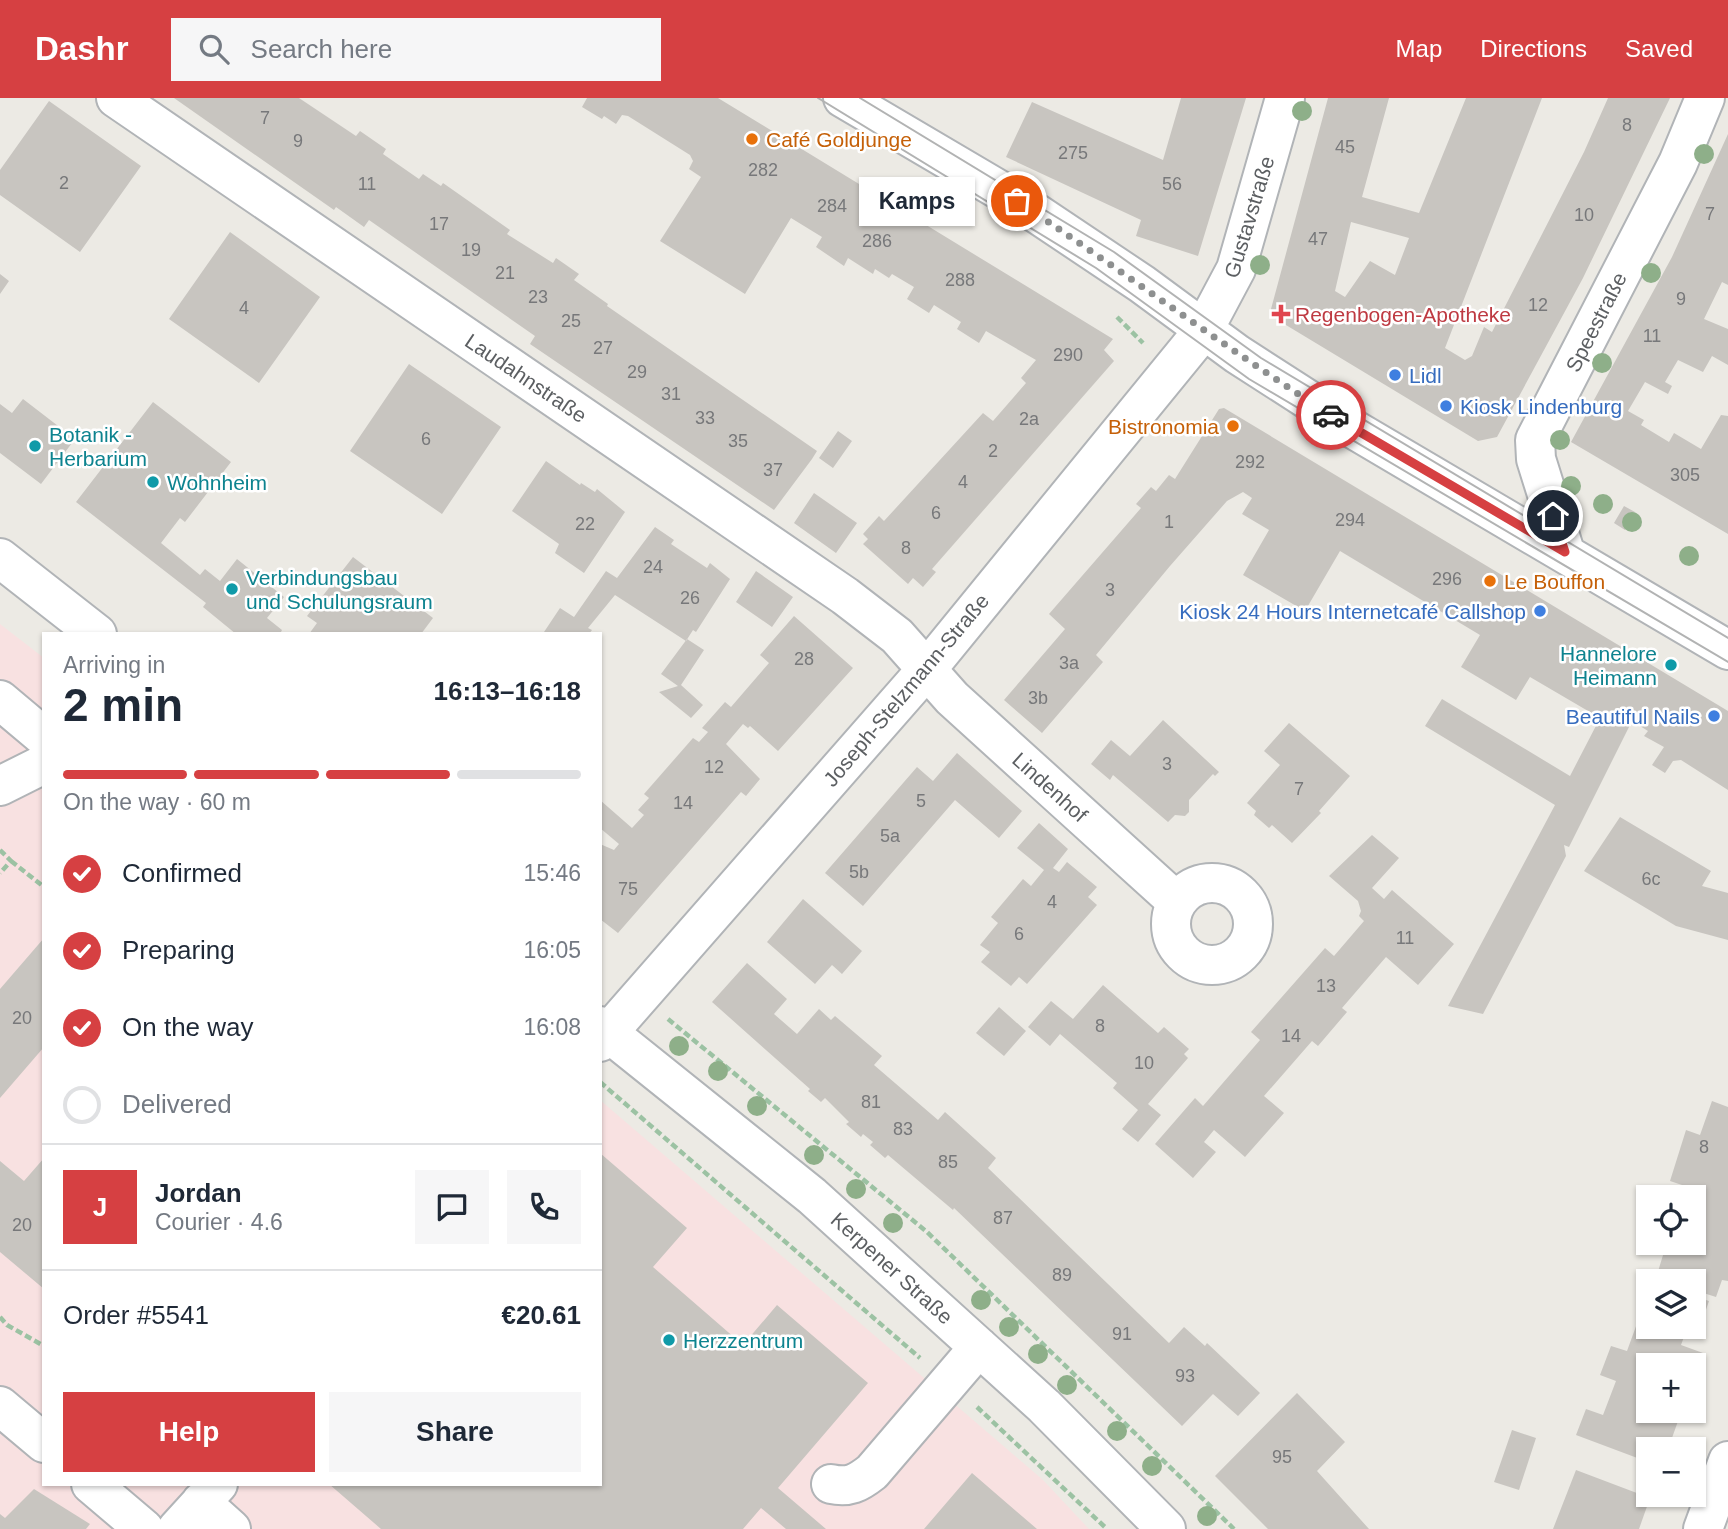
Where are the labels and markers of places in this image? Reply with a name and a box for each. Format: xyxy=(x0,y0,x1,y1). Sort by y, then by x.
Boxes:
place label: Café Goldjunge xyxy=(766,128,912,151)
marker: Café Goldjunge xyxy=(744,131,760,147)
pin xyxy=(987,171,1047,231)
callout: Kamps xyxy=(860,176,975,226)
place label: Regenbogen-Apotheke xyxy=(1295,303,1511,326)
marker: Regenbogen-Apotheke xyxy=(1273,306,1289,322)
place label: Lidl xyxy=(1409,364,1442,387)
marker: Lidl xyxy=(1387,367,1403,383)
place label: Kiosk Lindenburg xyxy=(1460,395,1622,418)
marker: Kiosk Lindenburg xyxy=(1438,398,1454,414)
place label: Bistronomia xyxy=(1108,415,1219,438)
marker: Bistronomia xyxy=(1225,418,1241,434)
place label: Botanik - Herbarium xyxy=(49,423,147,470)
marker: Botanik - Herbarium xyxy=(27,438,43,454)
place label: Wohnheim xyxy=(167,471,267,494)
marker: Wohnheim xyxy=(145,474,161,490)
pin xyxy=(1523,486,1583,546)
place label: Verbindungsbau und Schulungsraum xyxy=(246,566,433,613)
place label: Le Bouffon xyxy=(1504,570,1605,593)
marker: Le Bouffon xyxy=(1482,573,1498,589)
marker: Verbindungsbau und Schulungsraum xyxy=(224,581,240,597)
place label: Kiosk 24 Hours Internetcafé Callshop xyxy=(1179,600,1526,623)
marker: Kiosk 24 Hours Internetcafé Callshop xyxy=(1532,603,1548,619)
place label: Hannelore Heimann xyxy=(1560,642,1657,689)
marker: Hannelore Heimann xyxy=(1663,657,1679,673)
place label: Beautiful Nails xyxy=(1566,705,1700,728)
marker: Beautiful Nails xyxy=(1706,708,1722,724)
place label: Herzzentrum xyxy=(683,1329,803,1352)
marker: Herzzentrum xyxy=(661,1332,677,1348)

